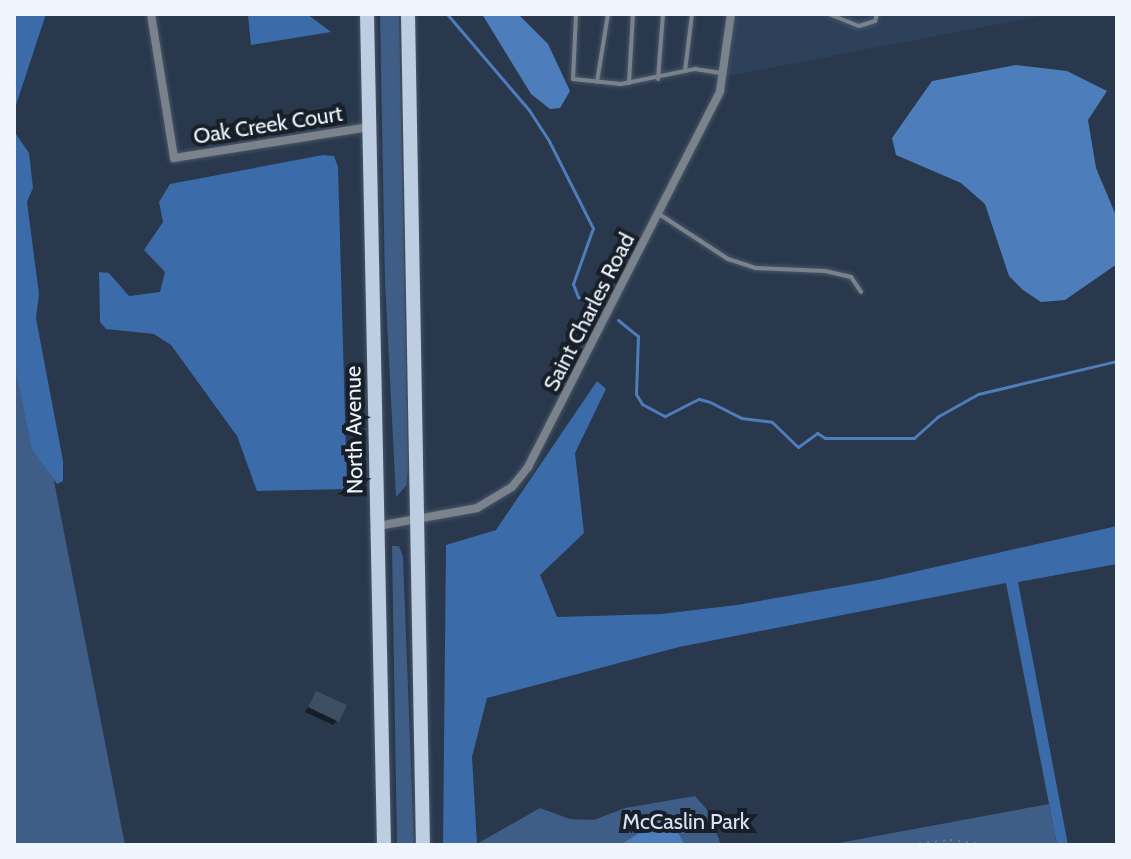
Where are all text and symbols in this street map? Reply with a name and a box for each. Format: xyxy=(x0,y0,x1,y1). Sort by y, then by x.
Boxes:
street label: Oak Creek Court xyxy=(191,100,345,150)
street label: Saint Charles Road xyxy=(538,229,640,395)
street label: North Avenue xyxy=(340,366,368,494)
park label: McCaslin Park xyxy=(622,809,750,835)

